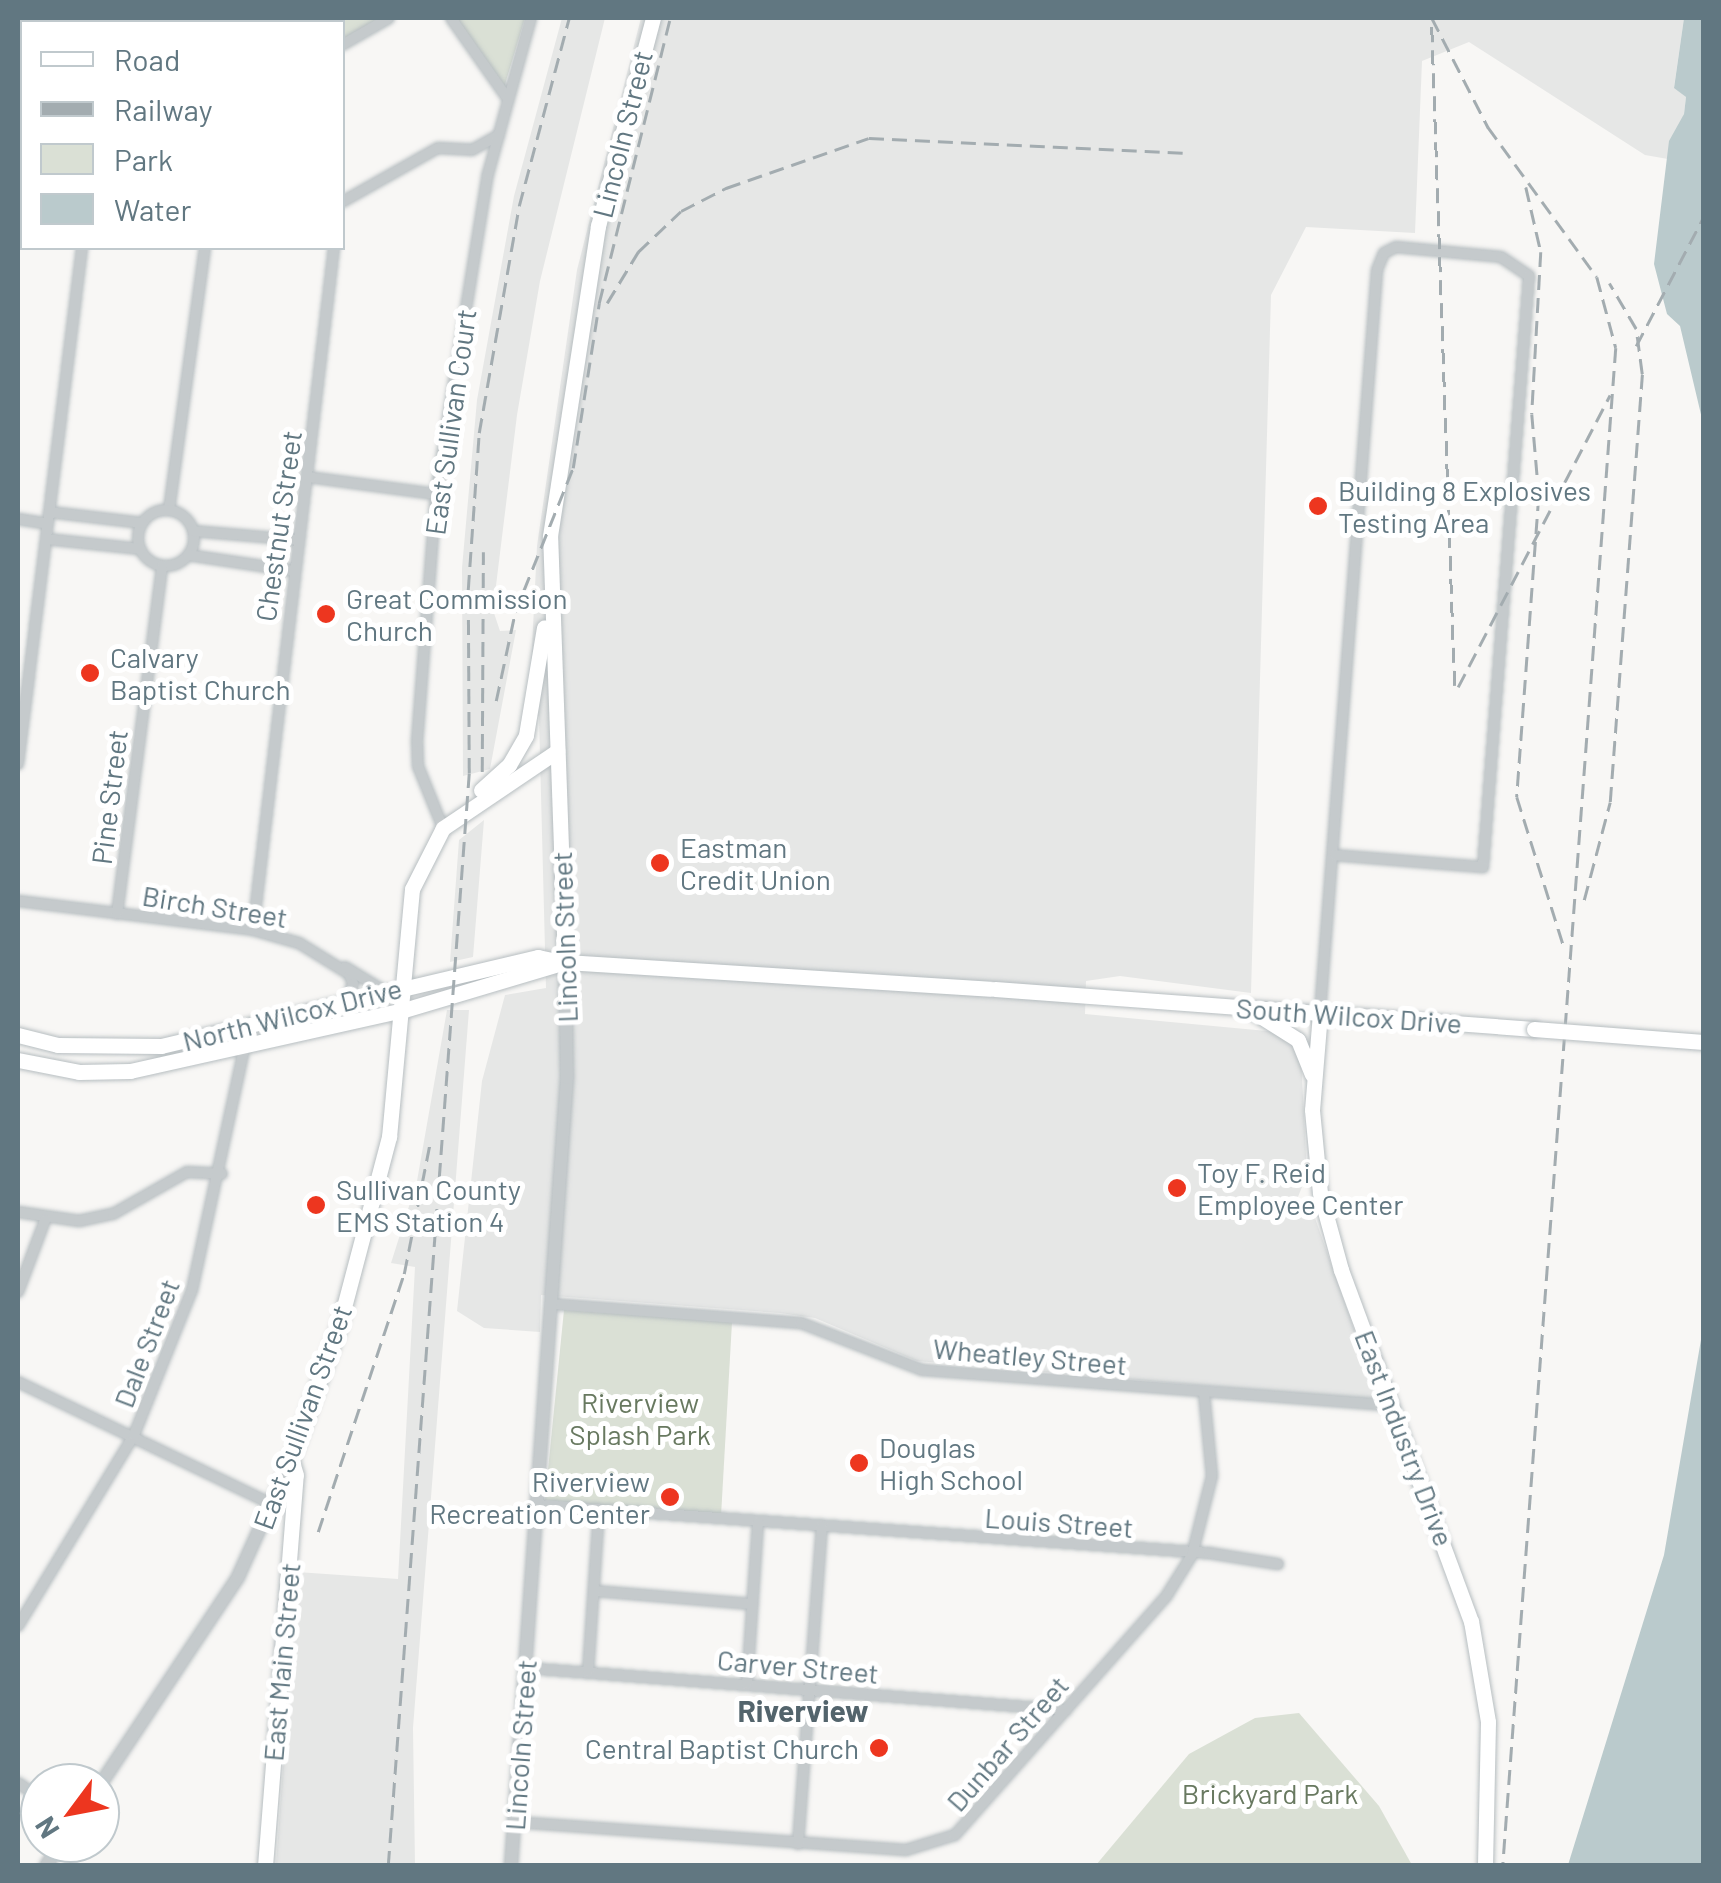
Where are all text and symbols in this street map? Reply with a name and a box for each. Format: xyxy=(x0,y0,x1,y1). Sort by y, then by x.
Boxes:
legend xyxy=(20,20,345,250)
text: Road xyxy=(114,41,180,77)
street label: Lincoln Street xyxy=(585,47,659,221)
text: Railway xyxy=(114,91,213,127)
text: Park xyxy=(114,141,173,177)
text: Water xyxy=(114,191,192,227)
street label: East Sullivan Court xyxy=(418,307,482,537)
street label: Chestnut Street xyxy=(248,428,308,624)
place label: Building 8 Explosives Testing Area xyxy=(1338,473,1591,539)
marker: Building 8 Explosives Testing Area xyxy=(1307,495,1329,517)
place label: Great Commission Church xyxy=(346,581,568,647)
marker: Great Commission Church xyxy=(315,603,337,625)
place label: Calvary Baptist Church xyxy=(110,640,291,706)
marker: Calvary Baptist Church xyxy=(79,662,101,684)
street label: Pine Street xyxy=(84,728,134,866)
place label: Eastman Credit Union xyxy=(680,830,831,896)
street label: Lincoln Street xyxy=(544,851,584,1023)
marker: Eastman Credit Union xyxy=(649,852,671,874)
street label: Birch Street xyxy=(140,878,290,934)
street label: North Wilcox Drive xyxy=(179,971,405,1057)
street label: South Wilcox Drive xyxy=(1235,990,1463,1040)
place label: Toy F. Reid Employee Center xyxy=(1197,1155,1403,1221)
place label: Sullivan County EMS Station 4 xyxy=(336,1172,521,1238)
marker: Toy F. Reid Employee Center xyxy=(1166,1177,1188,1199)
marker: Sullivan County EMS Station 4 xyxy=(305,1194,327,1216)
street label: Dale Street xyxy=(106,1274,186,1412)
street label: East Sullivan Street xyxy=(246,1300,358,1534)
street label: East Industry Drive xyxy=(1348,1325,1462,1551)
street label: Wheatley Street xyxy=(932,1331,1128,1381)
park label: Riverview Splash Park xyxy=(569,1385,711,1451)
place label: Douglas High School xyxy=(879,1430,1023,1496)
marker: Douglas High School xyxy=(848,1452,870,1474)
place label: Riverview Recreation Center xyxy=(429,1464,650,1530)
marker: Riverview Recreation Center xyxy=(659,1486,681,1508)
street label: Louis Street xyxy=(984,1500,1134,1544)
street label: East Main Street xyxy=(256,1561,306,1763)
street label: Carver Street xyxy=(716,1642,880,1690)
street label: Lincoln Street xyxy=(497,1658,543,1832)
street label: Dunbar Street xyxy=(939,1668,1075,1818)
district label: Riverview xyxy=(737,1692,869,1728)
place label: Central Baptist Church xyxy=(585,1731,859,1765)
marker: Central Baptist Church xyxy=(868,1737,890,1759)
north arrow xyxy=(20,1763,120,1863)
park label: Brickyard Park xyxy=(1182,1776,1358,1810)
text: N xyxy=(27,1811,66,1845)

